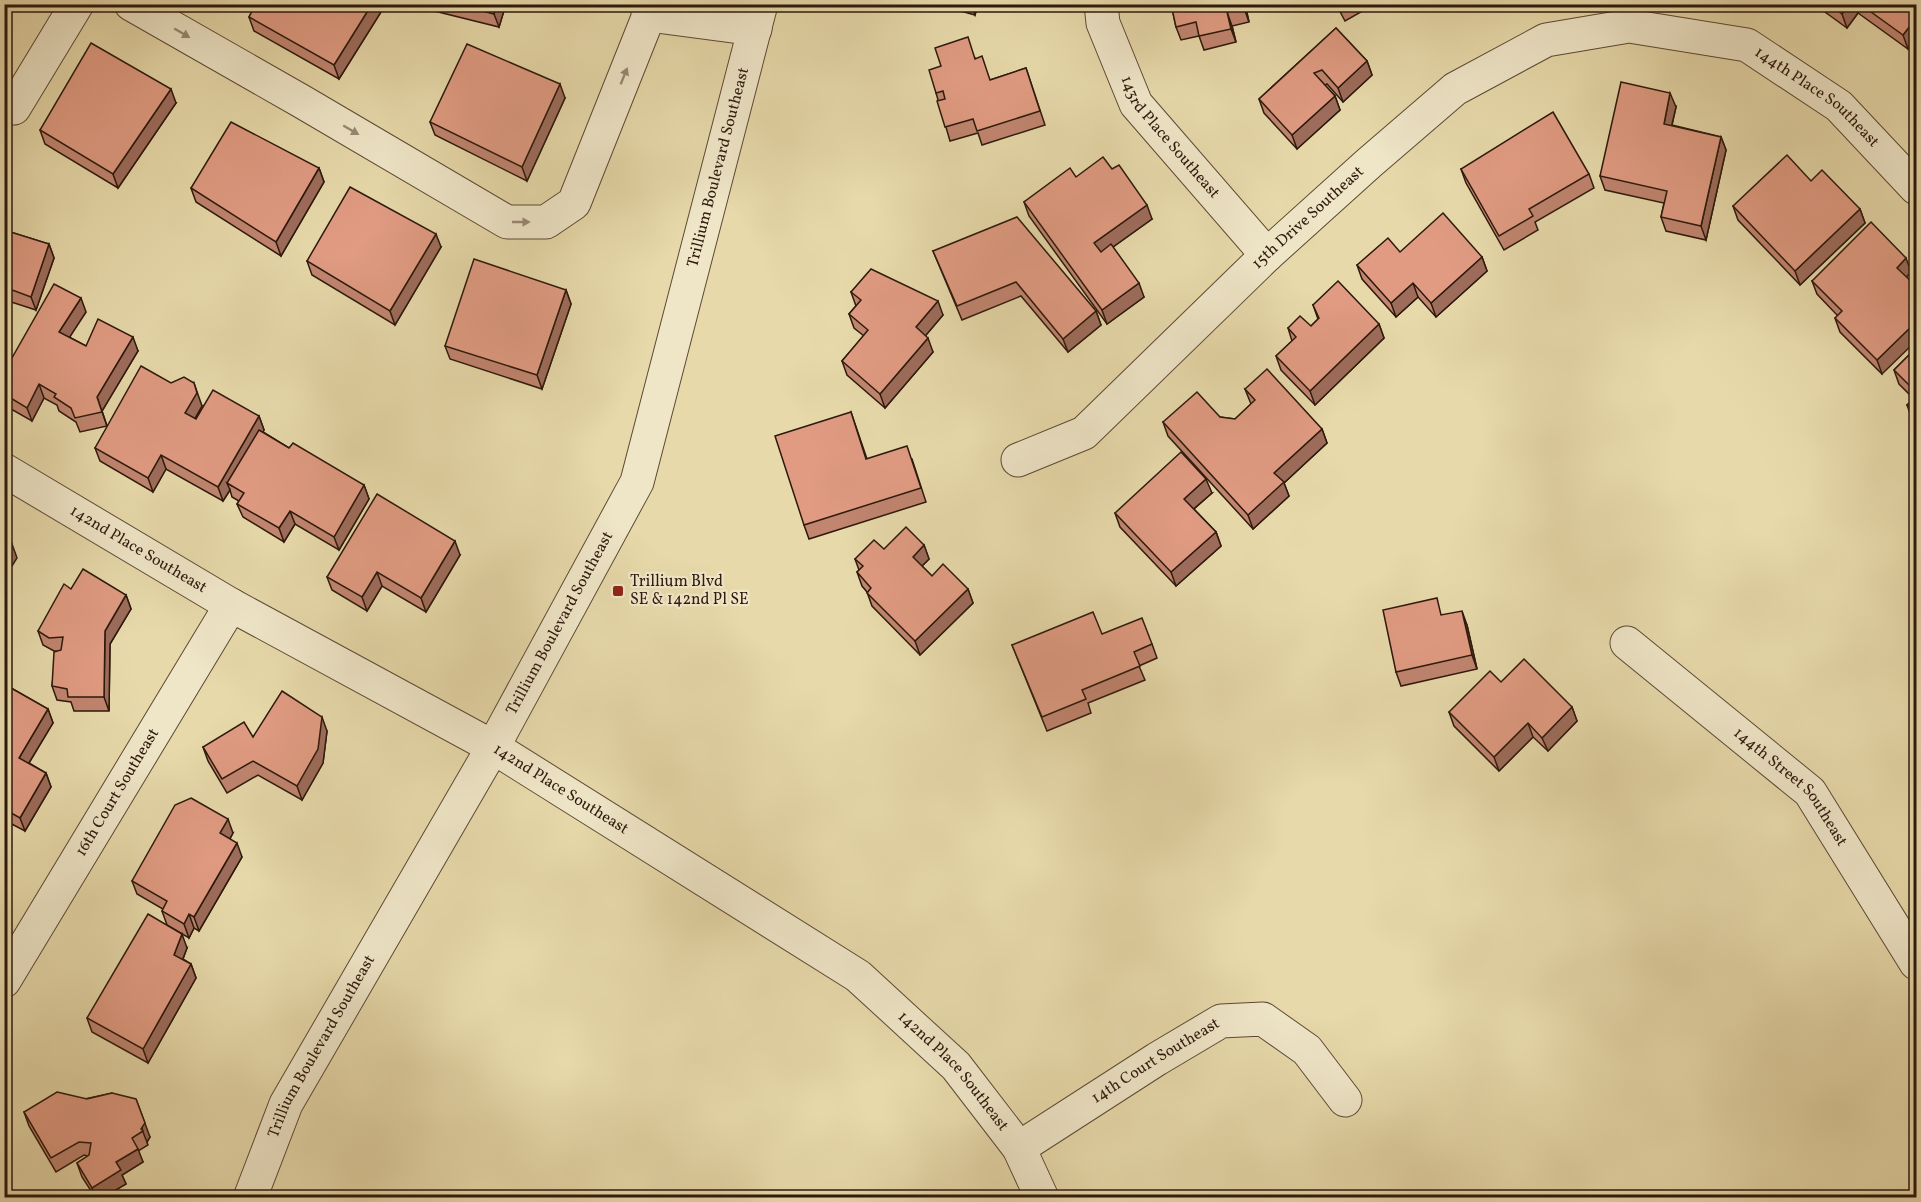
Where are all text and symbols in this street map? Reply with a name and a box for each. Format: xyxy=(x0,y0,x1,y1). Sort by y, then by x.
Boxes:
one-way arrow xyxy=(174,28,190,39)
street label: 144th Place Southeast xyxy=(1750,42,1884,153)
street label: Trillium Boulevard Southeast xyxy=(682,65,755,270)
one-way arrow xyxy=(620,67,629,85)
street label: 143rd Place Southeast xyxy=(1115,72,1225,204)
one-way arrow xyxy=(343,125,359,136)
street label: 15th Drive Southeast xyxy=(1247,161,1369,275)
one-way arrow xyxy=(512,217,531,227)
street label: 142nd Place Southeast xyxy=(66,500,211,599)
street label: Trillium Boulevard Southeast xyxy=(501,527,619,719)
place label: Trillium Blvd SE & 142nd Pl SE xyxy=(630,571,749,611)
marker: Trillium Blvd SE & 142nd Pl SE xyxy=(611,584,625,598)
street label: 144th Street Southeast xyxy=(1728,723,1852,851)
street label: 16th Court Southeast xyxy=(71,724,165,861)
street label: 142nd Place Southeast xyxy=(489,739,633,840)
street label: Trillium Boulevard Southeast xyxy=(263,951,381,1141)
street label: 142nd Place Southeast xyxy=(893,1007,1014,1136)
street label: 14th Court Southeast xyxy=(1087,1013,1224,1109)

